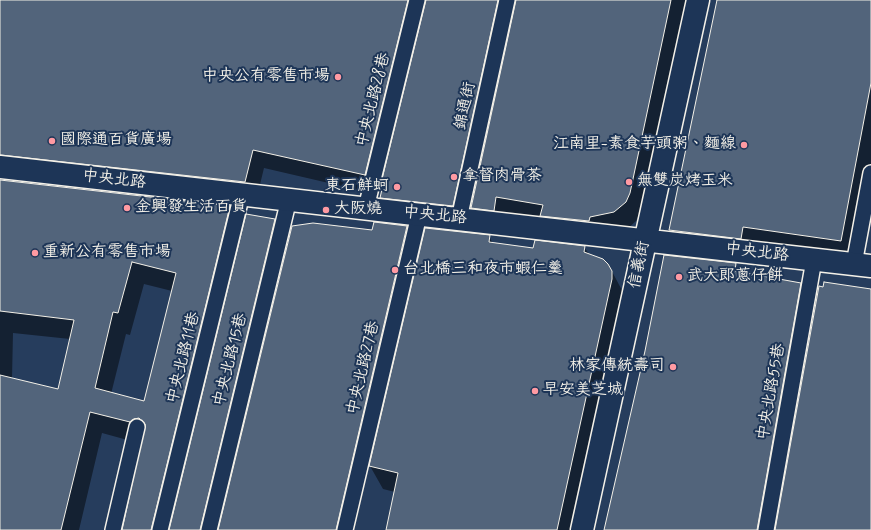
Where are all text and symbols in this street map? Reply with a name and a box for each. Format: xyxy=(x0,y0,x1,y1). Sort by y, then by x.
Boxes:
street label: 中央北路28巷 xyxy=(353,51,395,149)
place label: 中央公有零售市場 xyxy=(202,67,330,87)
marker: 中央公有零售市場 xyxy=(333,72,343,82)
street label: 錦通街 xyxy=(452,81,480,131)
place label: 國際通百貨廣場 xyxy=(60,131,172,151)
place label: 江南里-素食芋頭粥、麵線 xyxy=(553,135,736,155)
marker: 國際通百貨廣場 xyxy=(47,136,57,146)
marker: 江南里-素食芋頭粥、麵線 xyxy=(739,140,749,150)
street label: 中央北路 xyxy=(81,167,147,193)
place label: 拿督肉骨茶 xyxy=(462,167,542,187)
marker: 拿督肉骨茶 xyxy=(449,172,459,182)
place label: 無雙炭烤玉米 xyxy=(637,172,733,192)
place label: 東石鮮蚵 xyxy=(325,177,389,197)
marker: 無雙炭烤玉米 xyxy=(624,177,634,187)
marker: 東石鮮蚵 xyxy=(392,182,402,192)
place label: 金興發生活百貨 xyxy=(135,198,247,218)
place label: 大阪燒 xyxy=(334,200,382,220)
marker: 金興發生活百貨 xyxy=(122,203,132,213)
street label: 中央北路 xyxy=(402,203,468,229)
marker: 大阪燒 xyxy=(321,205,331,215)
street label: 信義街 xyxy=(626,240,654,290)
street label: 中央北路 xyxy=(724,240,790,266)
place label: 重新公有零售市場 xyxy=(43,243,171,263)
marker: 重新公有零售市場 xyxy=(30,248,40,258)
place label: 台北橋三和夜市蝦仁羹 xyxy=(403,260,563,280)
marker: 台北橋三和夜市蝦仁羹 xyxy=(390,265,400,275)
place label: 武大郎蔥仔餅 xyxy=(687,267,783,287)
marker: 武大郎蔥仔餅 xyxy=(674,272,684,282)
street label: 中央北路11巷 xyxy=(163,310,205,406)
street label: 中央北路15巷 xyxy=(210,311,252,409)
street label: 中央北路27巷 xyxy=(344,319,384,417)
street label: 中央北路55巷 xyxy=(754,342,790,442)
place label: 林家傳統壽司 xyxy=(569,357,665,377)
marker: 林家傳統壽司 xyxy=(668,362,678,372)
place label: 早安美芝城 xyxy=(543,381,623,401)
marker: 早安美芝城 xyxy=(530,386,540,396)

